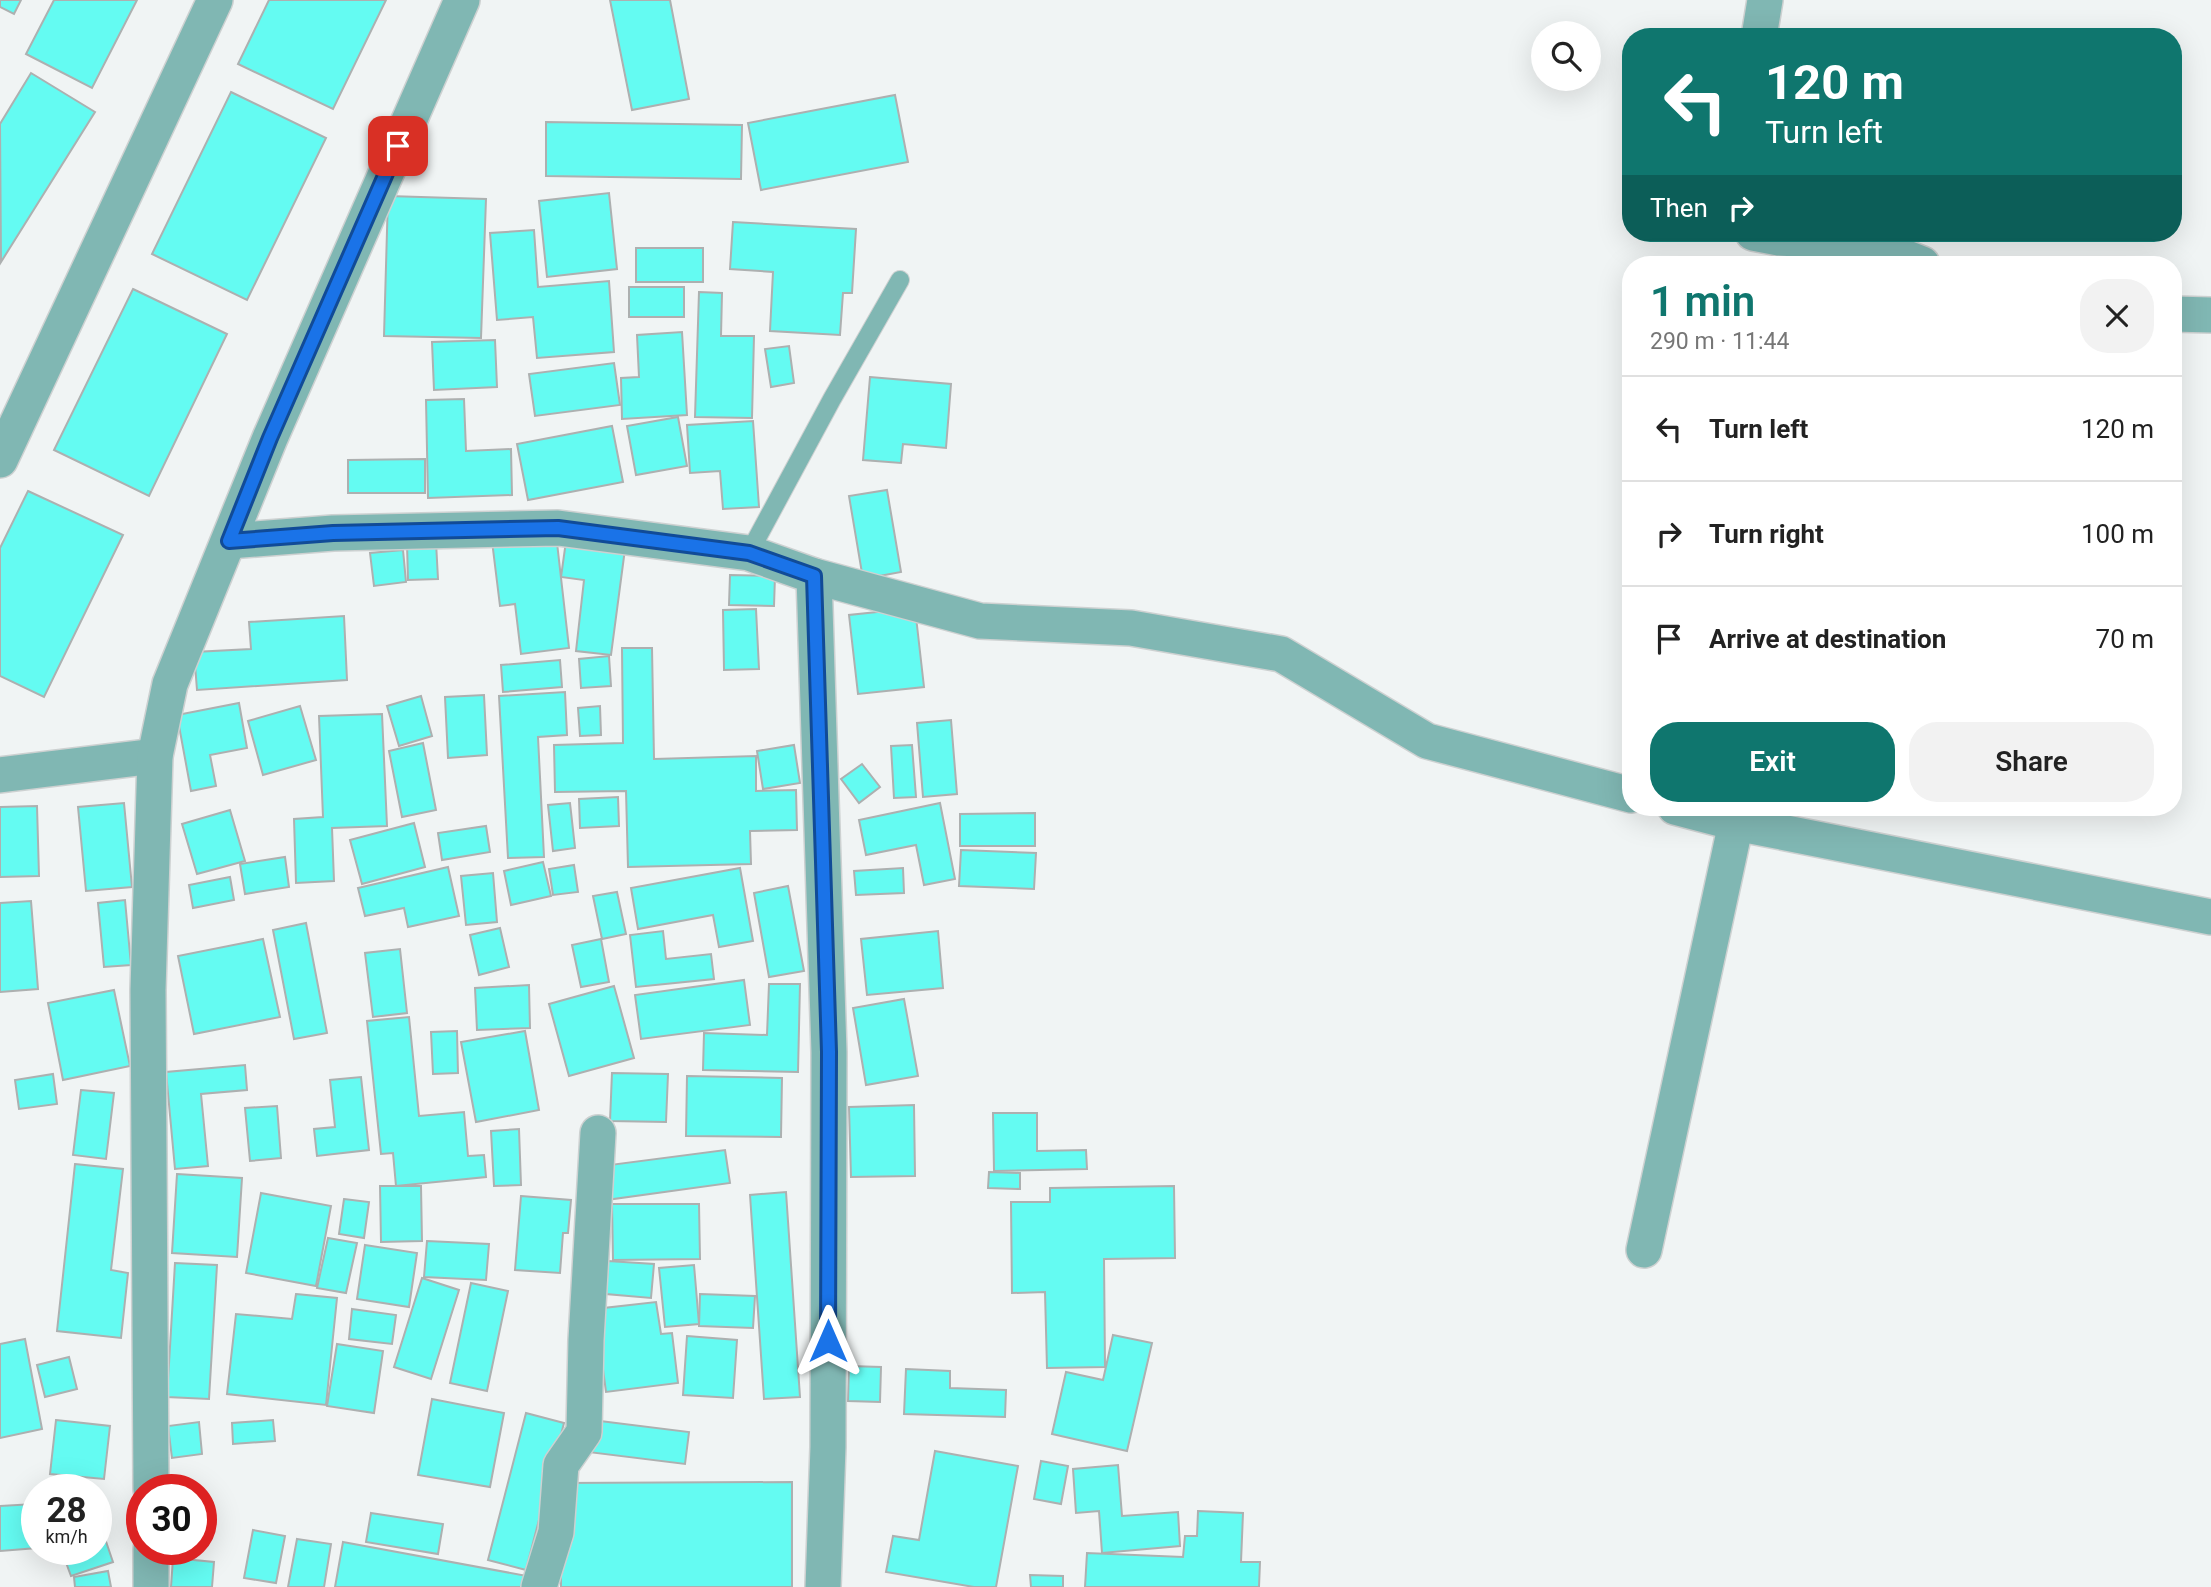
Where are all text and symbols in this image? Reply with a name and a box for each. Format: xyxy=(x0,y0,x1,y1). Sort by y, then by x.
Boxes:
map controls xyxy=(1531,21,1601,91)
button: search xyxy=(1531,21,1601,91)
text: 120 m xyxy=(1765,54,1904,111)
icon: left xyxy=(1650,56,1741,147)
text: Turn left xyxy=(1765,113,1883,151)
pin xyxy=(368,116,428,176)
icon: arrive xyxy=(379,127,417,165)
icon: right xyxy=(1722,189,1760,227)
text: Then xyxy=(1650,193,1708,223)
text: 1 min xyxy=(1650,277,1755,326)
button: close xyxy=(2080,279,2154,353)
text: 290 m · 11:44 xyxy=(1650,328,1789,355)
icon: left xyxy=(1650,410,1688,448)
text: Turn left xyxy=(1709,414,1808,444)
text: 120 m xyxy=(2081,414,2154,444)
icon: right xyxy=(1650,515,1688,553)
text: Turn right xyxy=(1709,519,1824,549)
text: 100 m xyxy=(2081,519,2154,549)
icon: arrive xyxy=(1650,620,1688,658)
text: Arrive at destination xyxy=(1709,624,1946,654)
text: 70 m xyxy=(2096,624,2154,654)
button: Exit xyxy=(1650,722,1895,802)
button: Share xyxy=(1909,722,2154,802)
position arrow xyxy=(791,1304,865,1378)
speed limit sign: 30 xyxy=(126,1474,217,1565)
text: 28 xyxy=(46,1490,87,1531)
text: km/h xyxy=(45,1526,88,1547)

